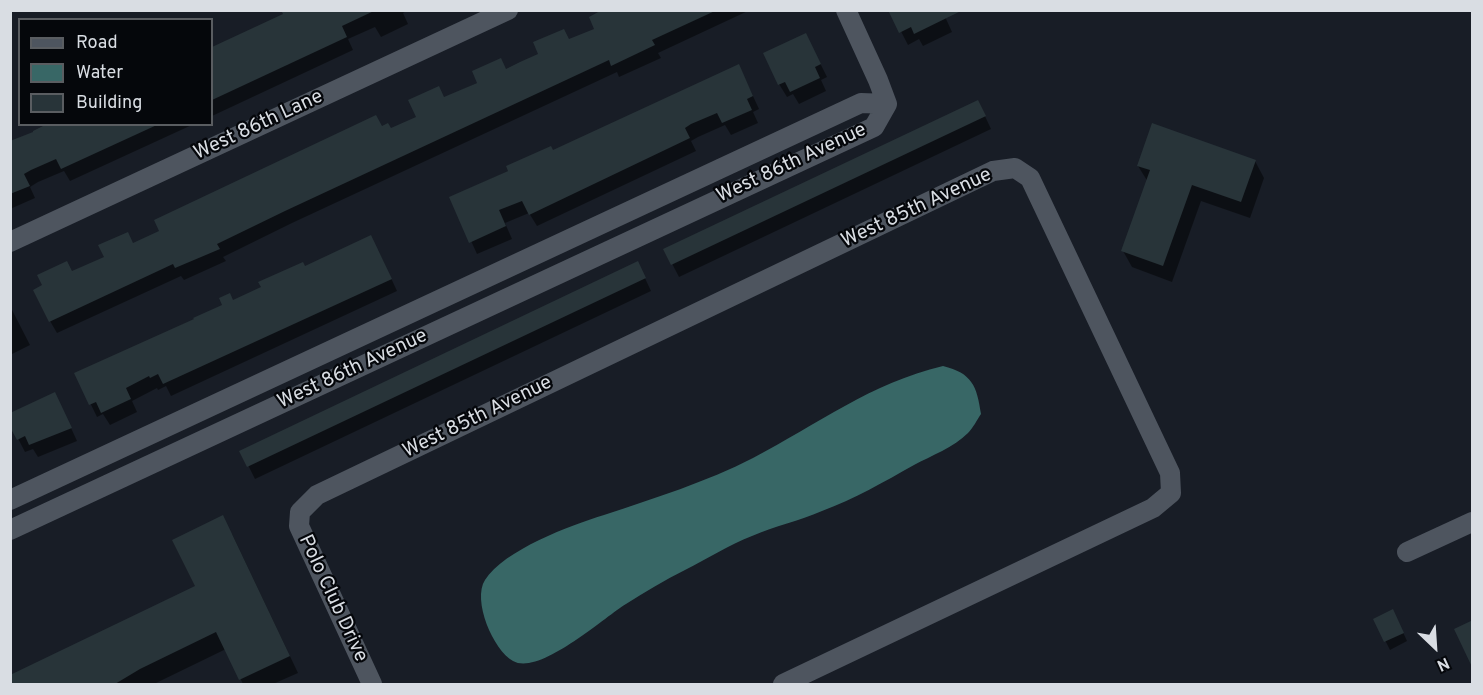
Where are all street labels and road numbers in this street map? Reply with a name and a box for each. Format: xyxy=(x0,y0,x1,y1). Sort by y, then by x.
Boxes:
street label: West 86th Lane xyxy=(191,86,327,166)
street label: West 86th Avenue xyxy=(713,119,871,209)
street label: West 85th Avenue xyxy=(838,164,996,254)
street label: West 86th Avenue xyxy=(274,325,432,415)
street label: West 85th Avenue xyxy=(399,371,557,465)
street label: Polo Club Drive xyxy=(292,532,372,666)

